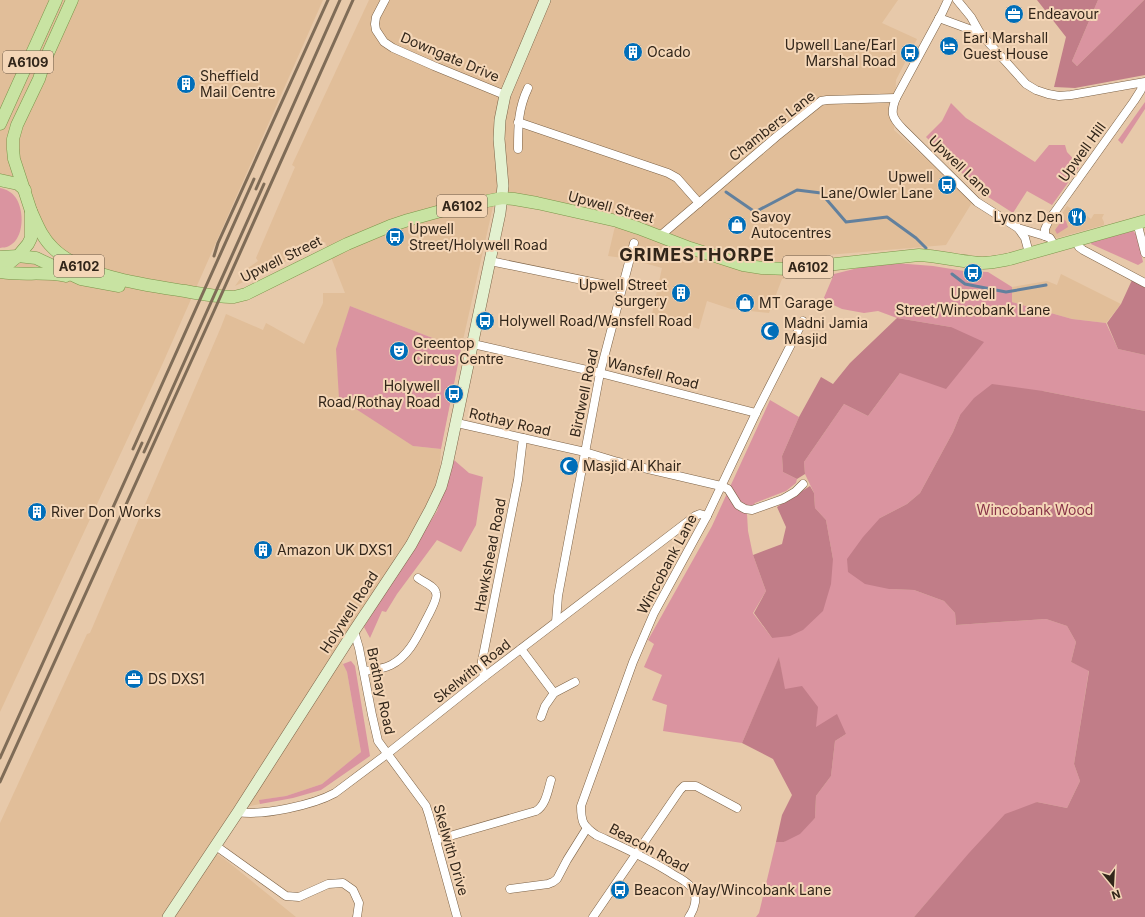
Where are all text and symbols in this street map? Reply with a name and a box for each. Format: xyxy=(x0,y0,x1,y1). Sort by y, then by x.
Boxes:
office icon: Endeavour xyxy=(1003,3,1025,25)
place label: Endeavour xyxy=(1028,5,1099,22)
street label: Downgate Drive xyxy=(398,28,502,85)
place label: Earl Marshall Guest House xyxy=(963,29,1048,62)
hotel icon: Earl Marshall Guest House xyxy=(938,35,960,57)
place label: Upwell Lane/Earl Marshal Road xyxy=(785,36,896,69)
building icon: Ocado xyxy=(622,41,644,63)
bus stop icon: Upwell Lane/Earl Marshal Road xyxy=(899,42,921,64)
place label: Ocado xyxy=(647,43,691,60)
road number: A6109 xyxy=(3,51,53,73)
place label: Sheffield Mail Centre xyxy=(200,67,276,100)
building icon: Sheffield Mail Centre xyxy=(175,73,197,95)
street label: Chambers Lane xyxy=(725,87,818,164)
street label: Upwell Hill xyxy=(1054,119,1109,185)
street label: Upwell Lane xyxy=(925,131,995,200)
place label: Upwell Lane/Owler Lane xyxy=(821,168,933,201)
bus stop icon: Upwell Lane/Owler Lane xyxy=(936,174,958,196)
street label: Upwell Street xyxy=(566,187,656,226)
road number: A6102 xyxy=(437,195,487,217)
restaurant icon: Lyonz Den xyxy=(1066,206,1088,228)
place label: Savoy Autocentres xyxy=(751,208,831,241)
place label: Lyonz Den xyxy=(994,208,1063,225)
shop icon: Savoy Autocentres xyxy=(726,214,748,236)
place label: Upwell Street/Holywell Road xyxy=(409,220,548,253)
bus stop icon: Upwell Street/Holywell Road xyxy=(384,226,406,248)
street label: Upwell Street xyxy=(237,231,325,286)
district label: GRIMESTHORPE xyxy=(619,244,775,265)
road number: A6102 xyxy=(54,255,104,277)
road number: A6102 xyxy=(783,256,833,278)
bus stop icon: Upwell Street/Wincobank Lane xyxy=(962,262,984,284)
place label: Upwell Street Surgery xyxy=(579,276,667,309)
building icon: Upwell Street Surgery xyxy=(670,282,692,304)
place label: Upwell Street/Wincobank Lane xyxy=(895,285,1051,318)
shop icon: MT Garage xyxy=(734,292,756,314)
place label: MT Garage xyxy=(759,294,833,311)
bus stop icon: Holywell Road/Wansfell Road xyxy=(474,310,496,332)
place label: Holywell Road/Wansfell Road xyxy=(499,312,692,329)
place label: Madni Jamia Masjid xyxy=(784,314,868,347)
mosque icon: Madni Jamia Masjid xyxy=(759,320,781,342)
place label: Greentop Circus Centre xyxy=(413,334,504,367)
theatre icon: Greentop Circus Centre xyxy=(388,340,410,362)
street label: Birdwell Road xyxy=(566,347,601,439)
street label: Wansfell Road xyxy=(605,353,701,392)
place label: Holywell Road/Rothay Road xyxy=(318,377,440,410)
bus stop icon: Holywell Road/Rothay Road xyxy=(443,383,465,405)
street label: Rothay Road xyxy=(468,404,553,439)
mosque icon: Masjid Al Khair xyxy=(558,455,580,477)
place label: Masjid Al Khair xyxy=(583,457,681,474)
street label: Hawkshead Road xyxy=(470,497,509,613)
building icon: River Don Works xyxy=(26,501,48,523)
park label: Wincobank Wood xyxy=(977,501,1093,518)
place label: River Don Works xyxy=(51,503,161,520)
street label: Wincobank Lane xyxy=(633,511,700,617)
building icon: Amazon UK DXS1 xyxy=(252,539,274,561)
place label: Amazon UK DXS1 xyxy=(277,541,392,558)
street label: Holywell Road xyxy=(316,568,381,656)
street label: Skelwith Road xyxy=(430,635,514,706)
street label: Brathay Road xyxy=(364,646,399,736)
office icon: DS DXS1 xyxy=(123,668,145,690)
place label: DS DXS1 xyxy=(148,670,205,687)
street label: Skelwith Drive xyxy=(430,802,473,898)
street label: Beacon Road xyxy=(607,819,692,876)
north arrow xyxy=(1093,865,1133,905)
bus stop icon: Beacon Way/Wincobank Lane xyxy=(609,879,631,901)
place label: Beacon Way/Wincobank Lane xyxy=(634,881,831,898)
text: N xyxy=(1110,887,1122,902)

